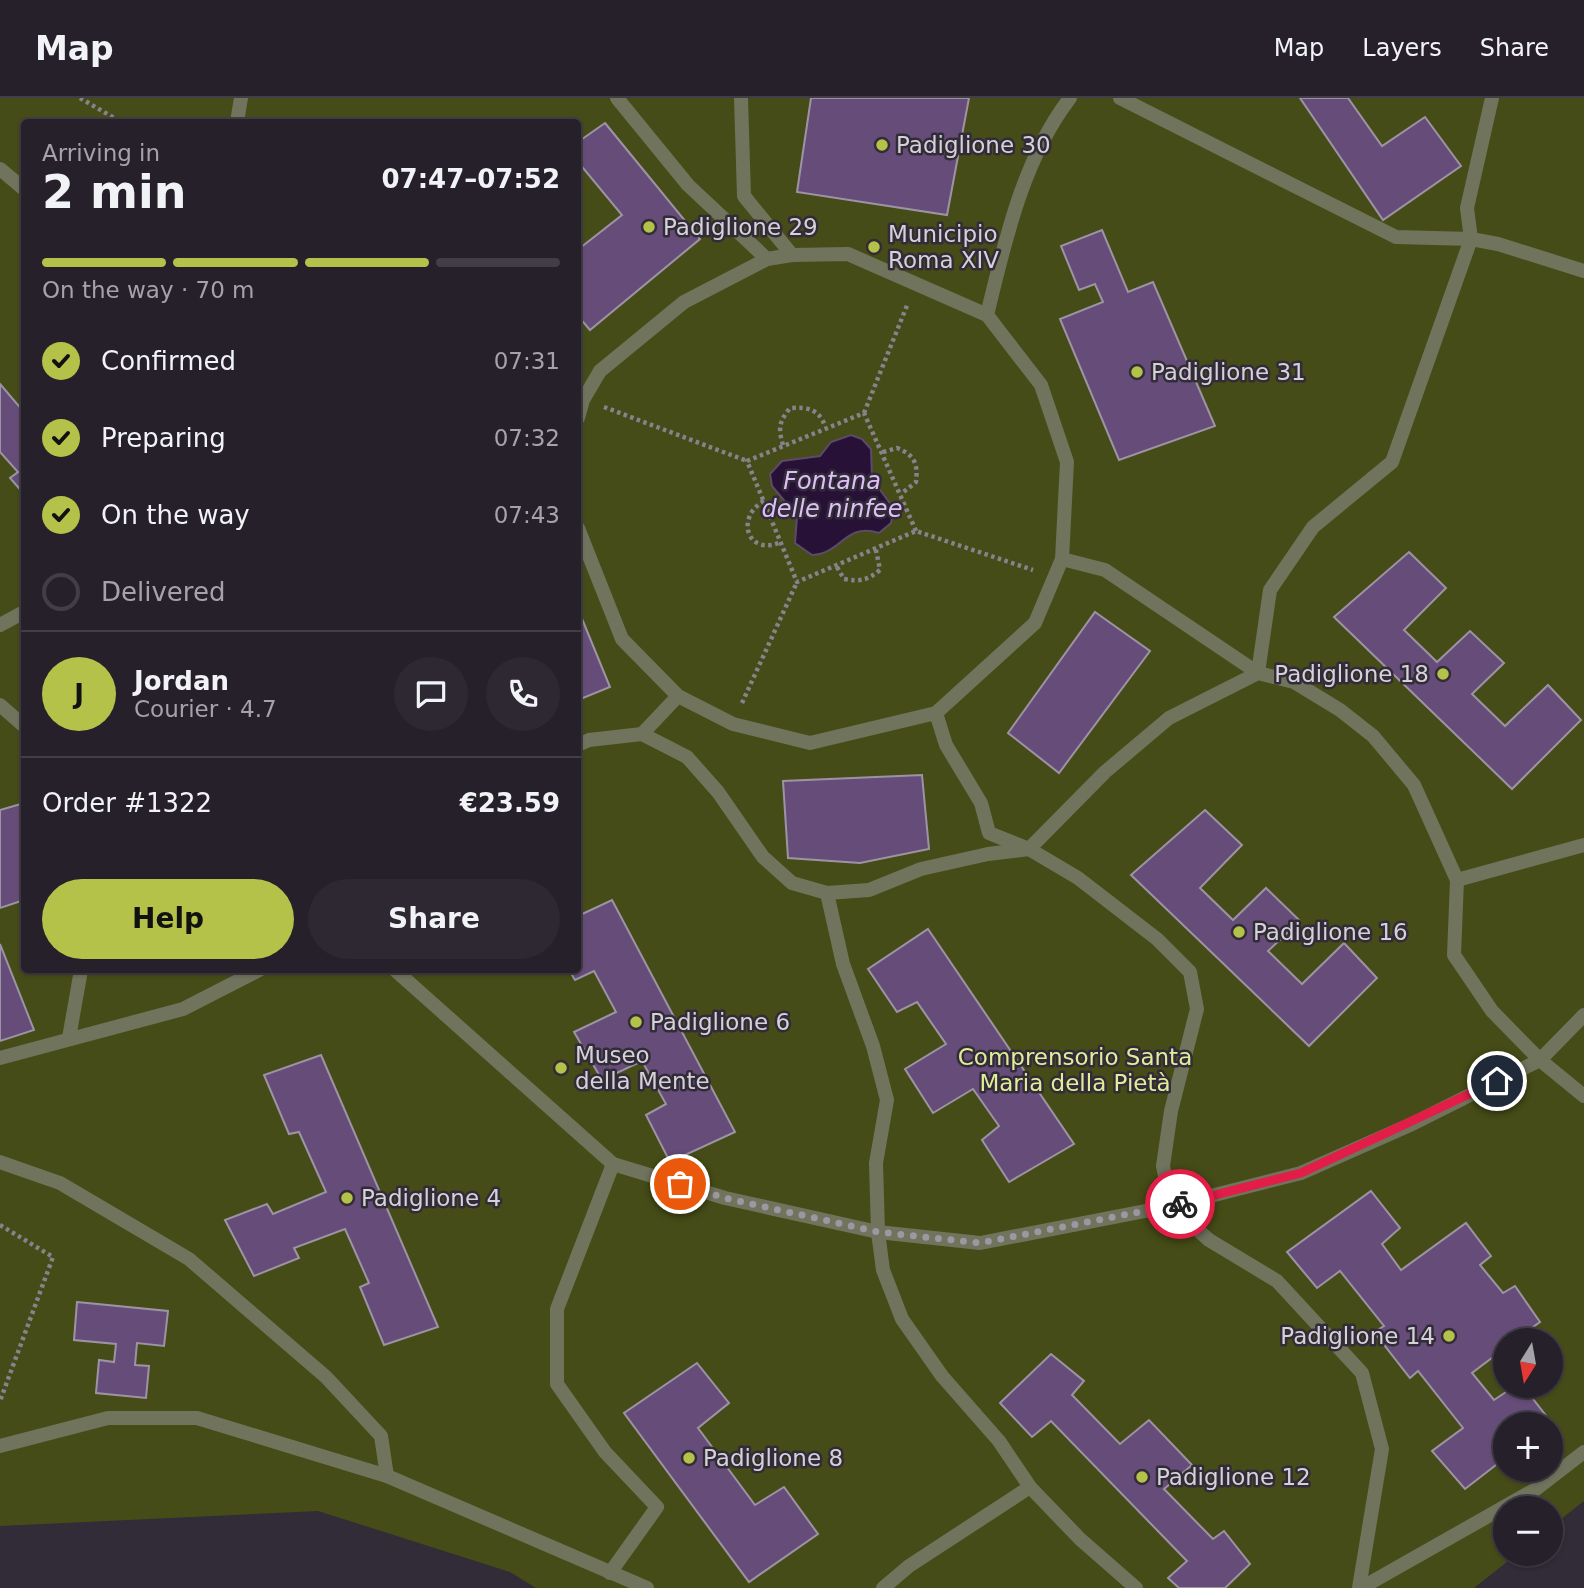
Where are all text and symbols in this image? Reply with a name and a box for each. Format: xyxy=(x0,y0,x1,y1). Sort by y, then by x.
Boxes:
text: Map xyxy=(35,29,114,68)
text: Map xyxy=(1274,34,1324,62)
text: Layers xyxy=(1362,34,1442,62)
text: Share xyxy=(1480,34,1549,62)
place label: Padiglione 30 xyxy=(896,132,1051,158)
marker: Padiglione 30 xyxy=(874,137,890,153)
text: Arriving in xyxy=(42,140,160,166)
text: 07:47–07:52 xyxy=(381,164,560,194)
text: 2 min xyxy=(42,165,186,219)
place label: Padiglione 29 xyxy=(663,214,818,240)
marker: Padiglione 29 xyxy=(641,219,657,235)
place label: Municipio Roma XIV xyxy=(888,221,999,273)
marker: Municipio Roma XIV xyxy=(866,239,882,255)
text: On the way · 70 m xyxy=(42,277,254,303)
icon: check xyxy=(42,342,80,380)
text: Confirmed xyxy=(101,346,236,376)
text: 07:31 xyxy=(494,348,560,374)
place label: Padiglione 31 xyxy=(1151,359,1306,385)
marker: Padiglione 31 xyxy=(1129,364,1145,380)
icon: check xyxy=(42,419,80,457)
text: Preparing xyxy=(101,423,226,453)
text: 07:32 xyxy=(494,425,560,451)
water label: Fontana delle ninfee xyxy=(762,467,902,523)
icon: check xyxy=(42,496,80,534)
text: On the way xyxy=(101,500,250,530)
text: 07:43 xyxy=(494,502,560,528)
text: Delivered xyxy=(101,577,225,607)
button: chat xyxy=(394,657,468,731)
button: phone xyxy=(486,657,560,731)
place label: Padiglione 18 xyxy=(1274,661,1429,687)
text: Jordan xyxy=(134,666,229,696)
marker: Padiglione 18 xyxy=(1435,666,1451,682)
text: J xyxy=(74,679,84,709)
text: Courier · 4.7 xyxy=(134,696,277,722)
text: Order #1322 xyxy=(42,788,212,818)
text: €23.59 xyxy=(460,788,560,818)
button: Help xyxy=(42,879,294,959)
button: Share xyxy=(308,879,560,959)
place label: Padiglione 16 xyxy=(1253,919,1408,945)
marker: Padiglione 16 xyxy=(1231,924,1247,940)
place label: Padiglione 6 xyxy=(650,1009,790,1035)
marker: Padiglione 6 xyxy=(628,1014,644,1030)
place label: Museo della Mente xyxy=(575,1042,710,1094)
park label: Comprensorio Santa Maria della Pietà xyxy=(958,1044,1192,1096)
pin xyxy=(1467,1051,1527,1111)
marker: Museo della Mente xyxy=(553,1060,569,1076)
icon: home xyxy=(1478,1062,1516,1100)
pin xyxy=(650,1154,710,1214)
icon: bag xyxy=(661,1165,699,1203)
courier xyxy=(1145,1169,1215,1239)
place label: Padiglione 4 xyxy=(361,1185,501,1211)
icon: bike xyxy=(1161,1185,1199,1223)
marker: Padiglione 4 xyxy=(339,1190,355,1206)
place label: Padiglione 14 xyxy=(1280,1323,1435,1349)
marker: Padiglione 14 xyxy=(1441,1328,1457,1344)
north arrow xyxy=(1493,1328,1563,1398)
map controls xyxy=(1493,1328,1563,1566)
button: + xyxy=(1493,1412,1563,1482)
place label: Padiglione 8 xyxy=(703,1445,843,1471)
marker: Padiglione 8 xyxy=(681,1450,697,1466)
place label: Padiglione 12 xyxy=(1156,1464,1311,1490)
marker: Padiglione 12 xyxy=(1134,1469,1150,1485)
button: − xyxy=(1493,1496,1563,1566)

